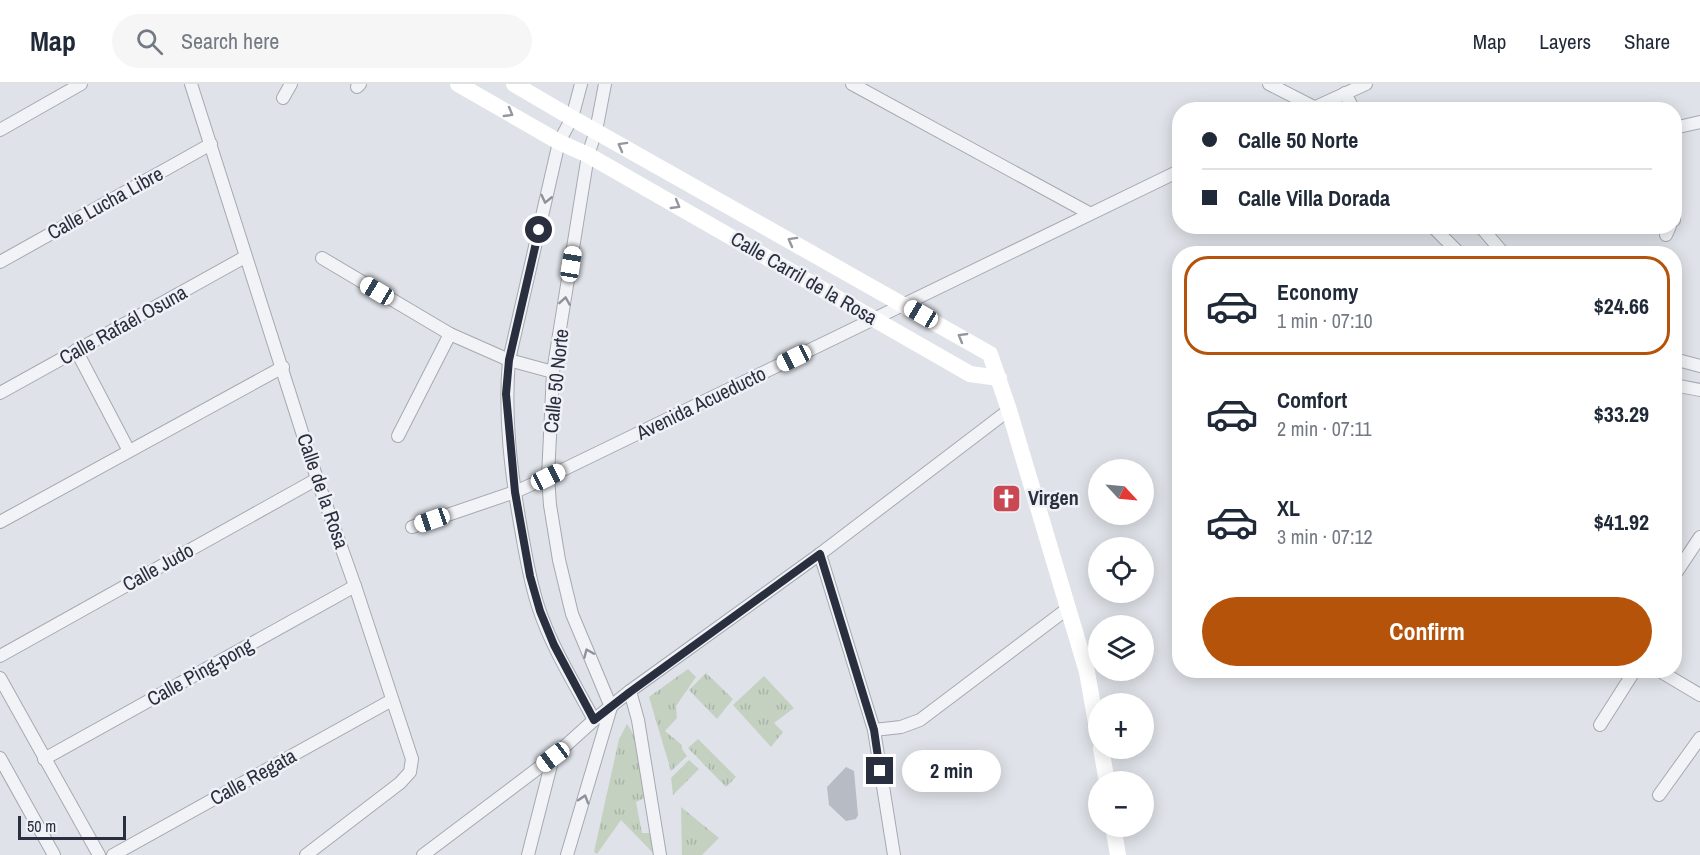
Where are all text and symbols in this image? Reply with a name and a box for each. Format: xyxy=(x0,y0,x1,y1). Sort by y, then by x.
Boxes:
search box xyxy=(112,14,532,68)
text: Map xyxy=(30,22,76,60)
icon: search xyxy=(133,25,166,58)
text: Search here xyxy=(181,26,279,56)
text: Map xyxy=(1473,27,1506,56)
text: Layers xyxy=(1539,27,1591,56)
text: Share xyxy=(1624,27,1670,56)
one-way arrow xyxy=(503,106,513,118)
text: Calle 50 Norte xyxy=(1238,125,1358,155)
one-way arrow xyxy=(618,142,628,153)
street label: Calle Lucha Libre xyxy=(42,160,168,246)
text: Calle Villa Dorada xyxy=(1238,183,1390,213)
one-way arrow xyxy=(540,194,553,204)
one-way arrow xyxy=(670,198,680,209)
route start xyxy=(525,216,552,243)
street label: Calle Carril de la Rosa xyxy=(726,225,882,331)
one-way arrow xyxy=(788,237,798,249)
car xyxy=(559,245,583,283)
car xyxy=(357,274,397,308)
text: Economy xyxy=(1277,277,1358,307)
street label: Calle Rafaél Osuna xyxy=(54,278,191,371)
icon: car xyxy=(1205,279,1259,333)
text: $24.66 xyxy=(1594,291,1649,321)
one-way arrow xyxy=(558,296,570,305)
car xyxy=(901,297,941,331)
text: 1 min · 07:10 xyxy=(1277,307,1373,334)
street label: Calle 50 Norte xyxy=(537,327,574,434)
one-way arrow xyxy=(957,333,968,345)
car xyxy=(774,342,814,374)
street label: Avenida Acueducto xyxy=(631,359,770,446)
text: Comfort xyxy=(1277,385,1347,415)
icon: car xyxy=(1205,387,1259,441)
text: $33.29 xyxy=(1594,399,1649,429)
text: 2 min · 07:11 xyxy=(1277,415,1372,442)
street label: Calle de la Rosa xyxy=(291,430,356,552)
north arrow xyxy=(1088,459,1154,525)
map controls xyxy=(1088,459,1154,837)
car xyxy=(528,461,568,493)
church icon: Virgen xyxy=(991,482,1023,514)
place label: Virgen xyxy=(1028,484,1079,511)
text: XL xyxy=(1277,493,1300,523)
icon: car xyxy=(1205,495,1259,549)
car xyxy=(412,506,452,534)
text: $41.92 xyxy=(1594,507,1649,537)
text: 3 min · 07:12 xyxy=(1277,523,1373,550)
street label: Calle Judo xyxy=(117,536,198,597)
button: locate xyxy=(1088,537,1154,603)
button: Confirm xyxy=(1202,597,1652,666)
button: layers xyxy=(1088,615,1154,681)
street label: Calle Ping-pong xyxy=(142,631,258,712)
one-way arrow xyxy=(583,649,595,660)
button: + xyxy=(1088,693,1154,759)
car xyxy=(533,739,573,775)
street label: Calle Regata xyxy=(205,742,301,811)
callout: 2 min xyxy=(901,750,1000,792)
route end xyxy=(866,757,893,784)
text: 2 min xyxy=(930,757,973,784)
button: − xyxy=(1088,771,1154,837)
one-way arrow xyxy=(577,794,589,805)
scale bar xyxy=(18,813,126,840)
text: 50 m xyxy=(27,815,56,837)

